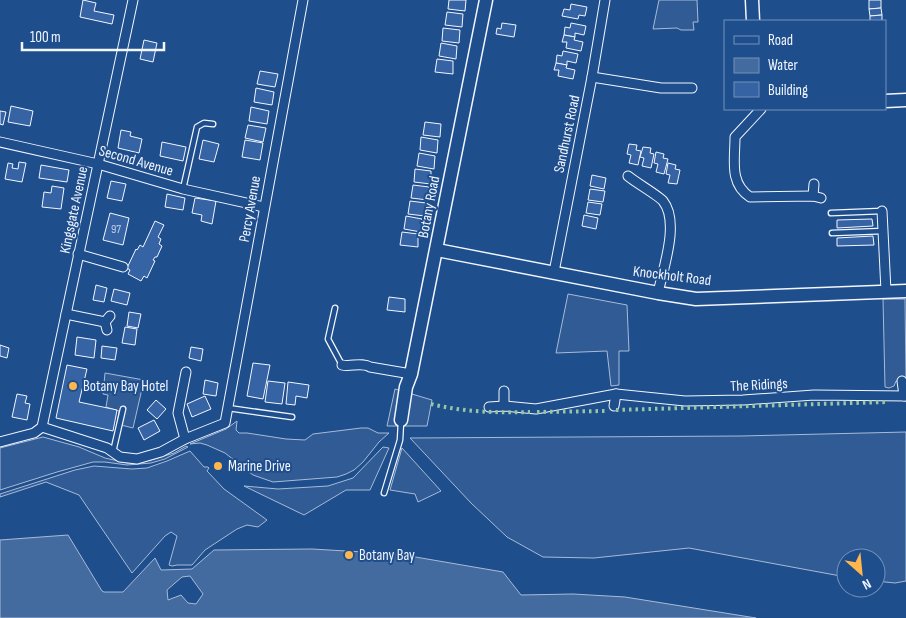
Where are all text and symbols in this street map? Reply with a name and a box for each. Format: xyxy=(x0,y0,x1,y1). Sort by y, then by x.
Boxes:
scale bar xyxy=(22,20,165,52)
legend xyxy=(724,20,886,110)
text: 100 m xyxy=(30,28,61,47)
text: Road xyxy=(768,31,793,50)
text: Water xyxy=(768,56,799,75)
text: Building xyxy=(768,81,808,100)
street label: Sandhurst Road xyxy=(549,93,585,175)
street label: Second Avenue xyxy=(97,141,175,181)
street label: Kingsgate Avenue xyxy=(56,165,92,255)
street label: Percy Avenue xyxy=(235,174,265,244)
street label: Botany Road xyxy=(414,174,444,240)
house number: 97 xyxy=(111,222,121,237)
street label: Knockholt Road xyxy=(632,262,712,290)
street label: The Ridings xyxy=(730,374,788,396)
place label: Botany Bay Hotel xyxy=(83,377,168,396)
marker: Botany Bay Hotel xyxy=(67,380,79,392)
place label: Marine Drive xyxy=(228,457,291,476)
marker: Marine Drive xyxy=(212,460,224,472)
place label: Botany Bay xyxy=(359,546,415,565)
north arrow xyxy=(836,548,886,598)
marker: Botany Bay xyxy=(343,549,355,561)
text: N xyxy=(859,575,874,593)

